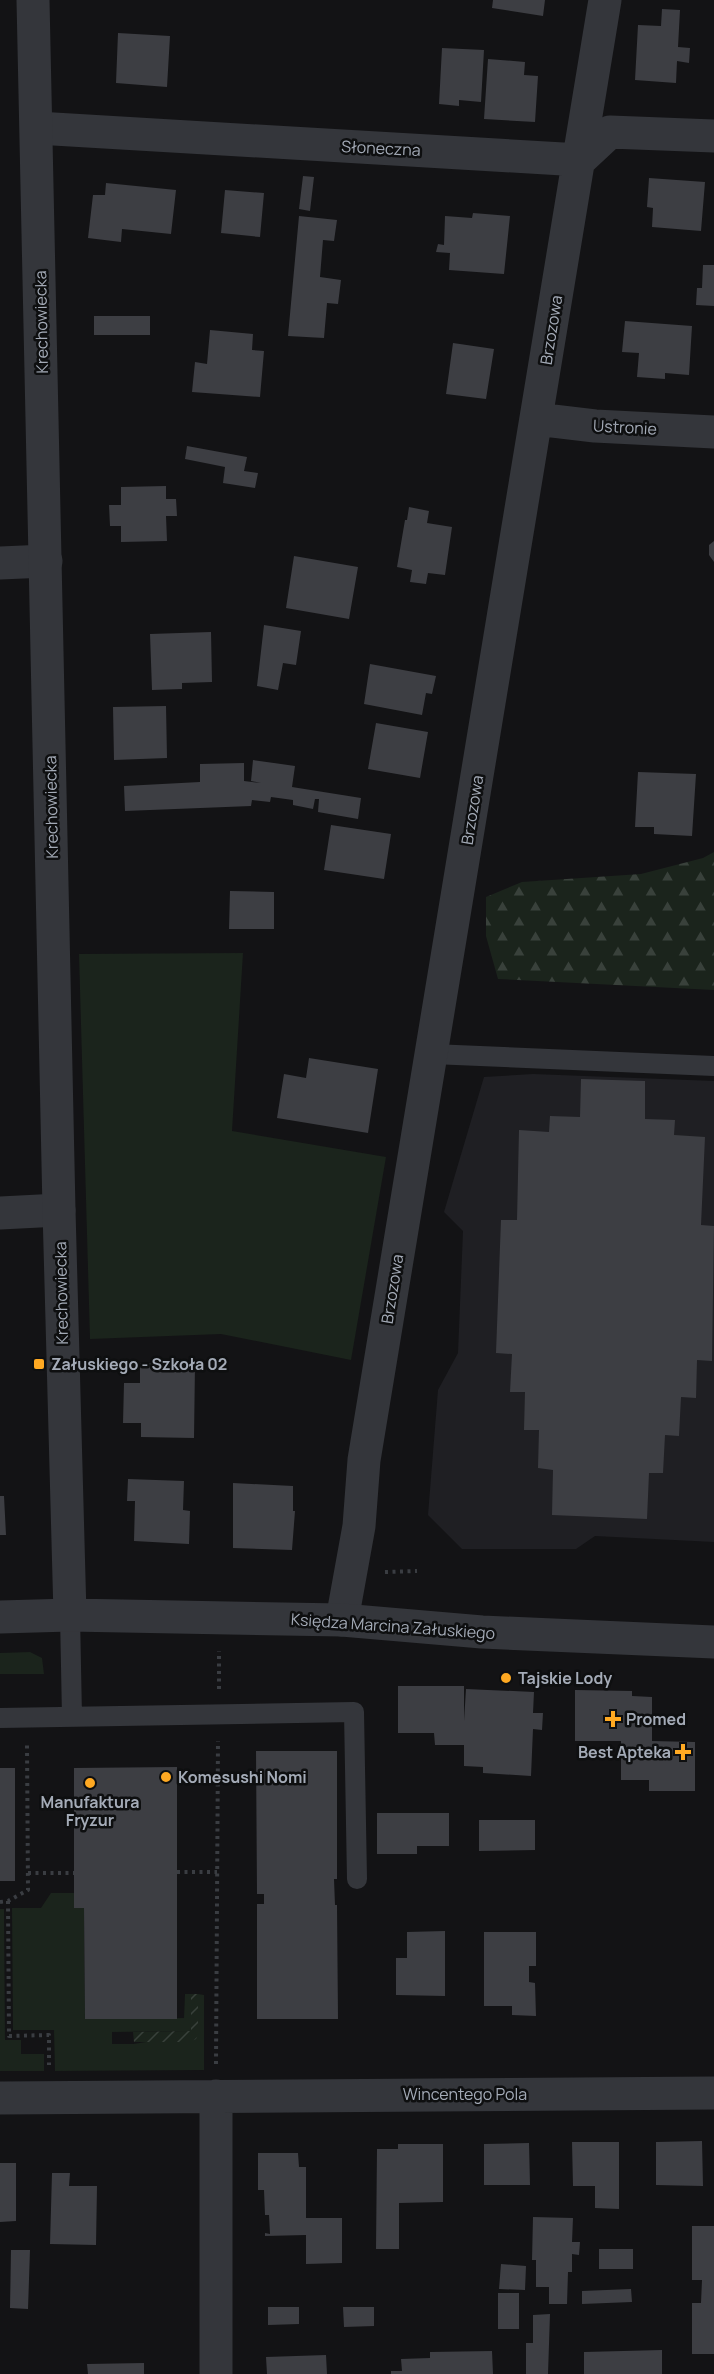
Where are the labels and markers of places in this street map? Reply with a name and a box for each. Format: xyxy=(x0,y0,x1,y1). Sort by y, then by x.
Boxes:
place label: Załuskiego - Szkoła 02 xyxy=(51,1353,227,1375)
marker: Załuskiego - Szkoła 02 xyxy=(32,1357,46,1371)
place label: Tajskie Lody xyxy=(518,1667,612,1689)
marker: Tajskie Lody xyxy=(499,1671,513,1685)
place label: Promed xyxy=(626,1708,686,1730)
marker: Promed xyxy=(604,1710,622,1728)
place label: Best Apteka xyxy=(578,1741,671,1763)
marker: Best Apteka xyxy=(676,1745,690,1759)
place label: Komesushi Nomi xyxy=(178,1766,307,1788)
marker: Komesushi Nomi xyxy=(159,1770,173,1784)
marker: Manufaktura Fryzur xyxy=(83,1776,97,1790)
place label: Manufaktura Fryzur xyxy=(41,1791,139,1831)

